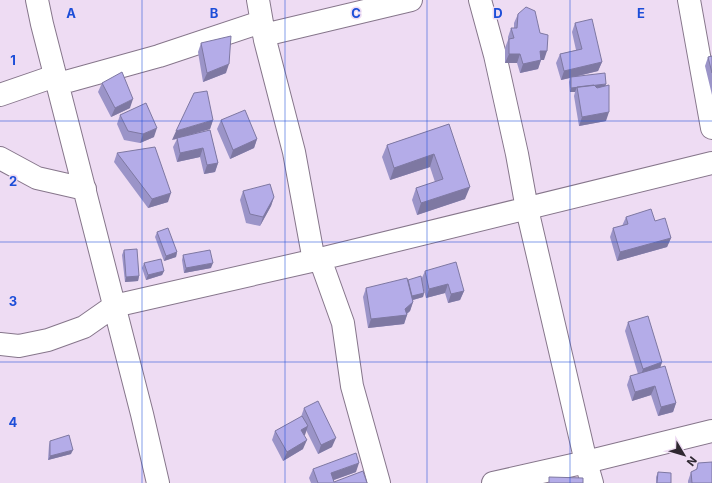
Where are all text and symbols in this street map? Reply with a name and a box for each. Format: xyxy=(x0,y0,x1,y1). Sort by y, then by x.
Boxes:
text: A xyxy=(66,5,76,21)
text: B xyxy=(210,5,219,21)
text: C xyxy=(351,5,361,21)
text: D xyxy=(493,5,503,21)
text: E xyxy=(637,5,645,21)
text: 1 xyxy=(10,52,16,68)
text: 2 xyxy=(9,173,17,189)
text: 3 xyxy=(9,293,17,309)
text: 4 xyxy=(9,414,18,430)
north arrow xyxy=(664,435,704,475)
text: N xyxy=(684,454,700,469)

